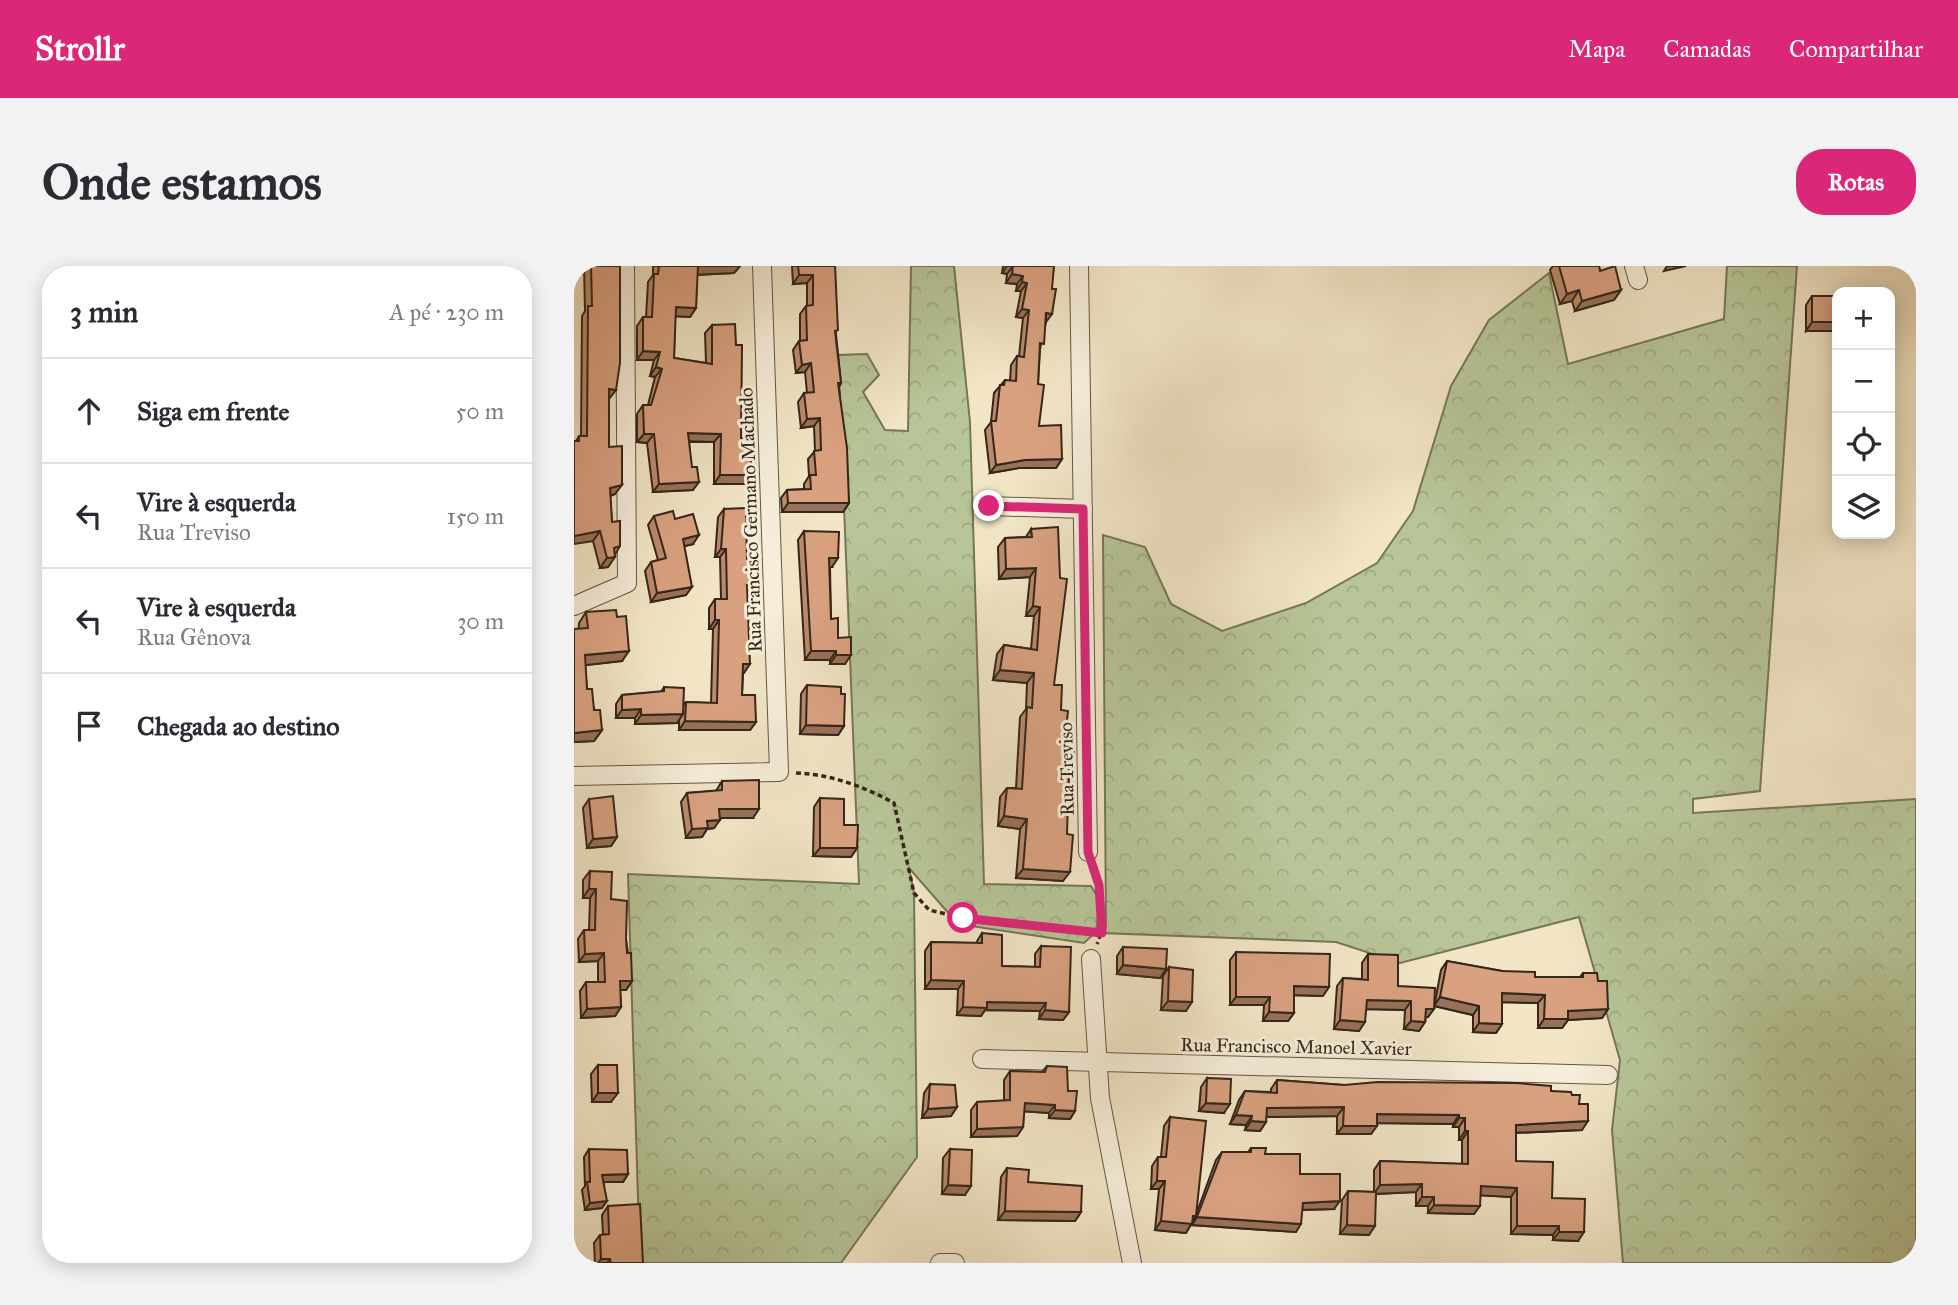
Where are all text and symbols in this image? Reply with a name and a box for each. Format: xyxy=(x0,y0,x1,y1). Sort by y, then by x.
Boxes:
text: Strollr xyxy=(35,29,125,69)
text: Mapa xyxy=(1568,34,1625,64)
text: Camadas xyxy=(1663,34,1751,64)
text: Compartilhar xyxy=(1789,34,1923,64)
button: Rotas xyxy=(1796,149,1916,215)
text: Onde estamos xyxy=(42,153,322,212)
map controls xyxy=(1832,287,1895,539)
button: + xyxy=(1832,287,1895,350)
text: 3 min xyxy=(70,294,138,330)
text: A pé · 230 m xyxy=(389,298,504,326)
button: − xyxy=(1832,350,1895,413)
street label: Rua Francisco Germano Machado xyxy=(734,387,767,653)
icon: ahead xyxy=(70,392,108,430)
text: Siga em frente xyxy=(137,395,289,427)
text: 50 m xyxy=(456,397,504,425)
button: locate xyxy=(1832,413,1895,476)
button: layers xyxy=(1832,476,1895,539)
text: Vire à esquerda xyxy=(137,486,296,518)
route end xyxy=(973,490,1004,521)
icon: left xyxy=(70,497,108,535)
text: 150 m xyxy=(447,502,504,530)
text: Rua Treviso xyxy=(137,518,251,546)
text: Vire à esquerda xyxy=(137,591,296,623)
icon: left xyxy=(70,602,108,640)
text: 30 m xyxy=(457,607,504,635)
text: Rua Gênova xyxy=(137,623,251,651)
icon: arrive xyxy=(70,707,108,745)
text: Chegada ao destino xyxy=(137,710,340,742)
street label: Rua Treviso xyxy=(1054,722,1079,816)
route start xyxy=(947,902,978,933)
street label: Rua Francisco Manoel Xavier xyxy=(1180,1033,1413,1060)

